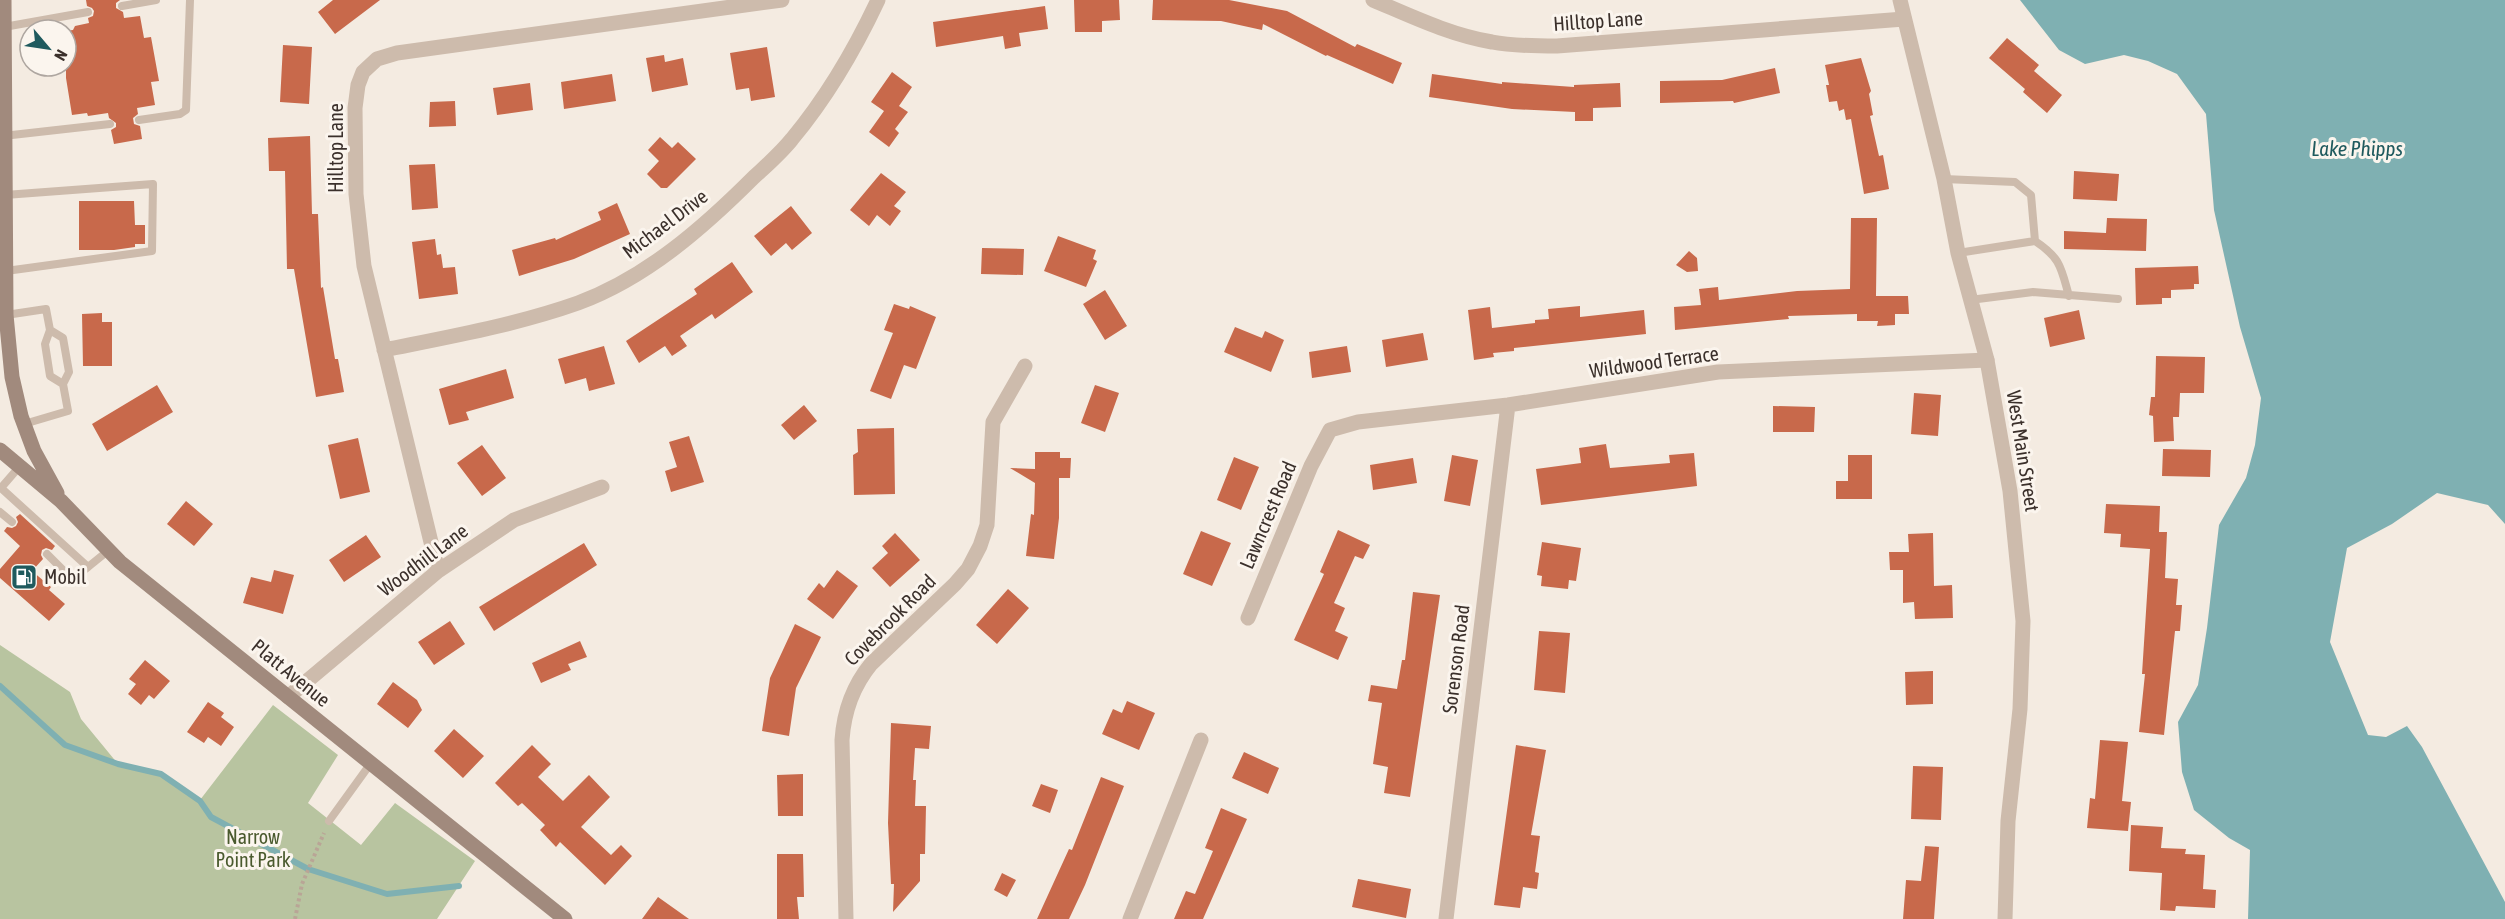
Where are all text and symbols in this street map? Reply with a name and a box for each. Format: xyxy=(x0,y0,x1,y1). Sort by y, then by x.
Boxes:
street label: Hilltop Lane xyxy=(1552,6,1644,35)
north arrow xyxy=(18,18,78,78)
text: N xyxy=(51,47,71,64)
street label: Hilltop Lane xyxy=(324,103,347,193)
water label: Lake Phipps xyxy=(2311,136,2403,160)
street label: Michael Drive xyxy=(618,184,712,263)
street label: Wildwood Terrace xyxy=(1588,341,1720,382)
street label: West Main Street xyxy=(2003,389,2044,513)
street label: Lawncrest Road xyxy=(1235,457,1301,572)
street label: Woodhill Lane xyxy=(374,519,472,601)
fuel station icon: Mobil xyxy=(9,562,39,592)
place label: Mobil xyxy=(44,565,87,588)
street label: Covebrook Road xyxy=(839,569,940,670)
street label: Sorenson Road xyxy=(1437,603,1474,715)
street label: Platt Avenue xyxy=(248,634,335,711)
park label: Narrow Point Park xyxy=(215,825,291,871)

